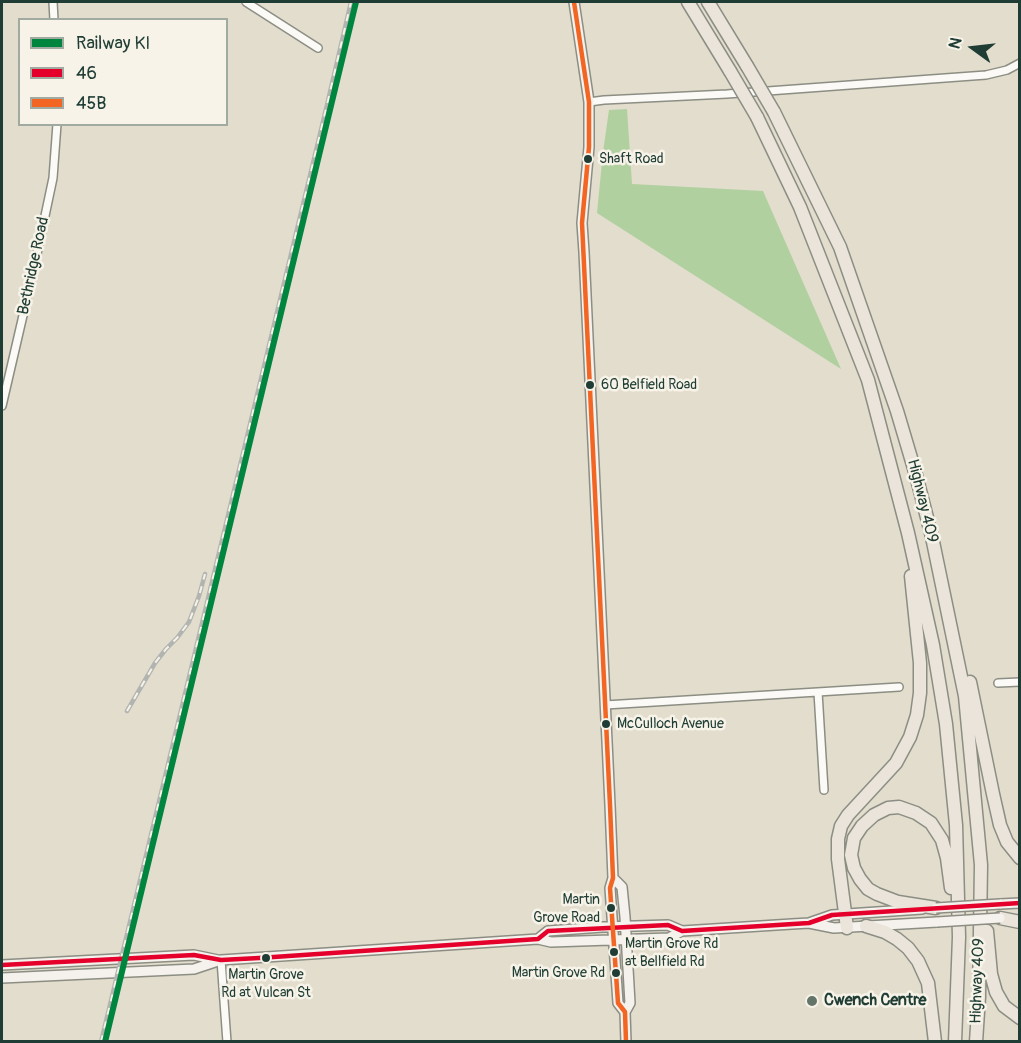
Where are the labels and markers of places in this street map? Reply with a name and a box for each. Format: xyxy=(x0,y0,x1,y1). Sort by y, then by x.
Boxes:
place label: Shaft Road xyxy=(599,151,664,167)
marker: Shaft Road xyxy=(582,153,594,165)
place label: 60 Belfield Road xyxy=(601,377,697,393)
marker: 60 Belfield Road xyxy=(584,379,596,391)
place label: McCulloch Avenue xyxy=(617,716,724,732)
marker: McCulloch Avenue xyxy=(600,718,612,730)
place label: Martin Grove Road xyxy=(533,892,600,924)
marker: Martin Grove Road xyxy=(605,902,617,914)
place label: Martin Grove Rd at Bellfield Rd xyxy=(625,936,718,969)
marker: Martin Grove Rd at Bellfield Rd xyxy=(608,946,620,958)
marker: Martin Grove Rd at Vulcan St xyxy=(260,952,272,964)
place label: Martin Grove Rd xyxy=(512,965,605,981)
place label: Martin Grove Rd at Vulcan St xyxy=(221,967,311,1000)
marker: Martin Grove Rd xyxy=(610,967,622,979)
place label: Cwench Centre xyxy=(824,991,926,1011)
marker: Cwench Centre xyxy=(805,994,819,1008)

